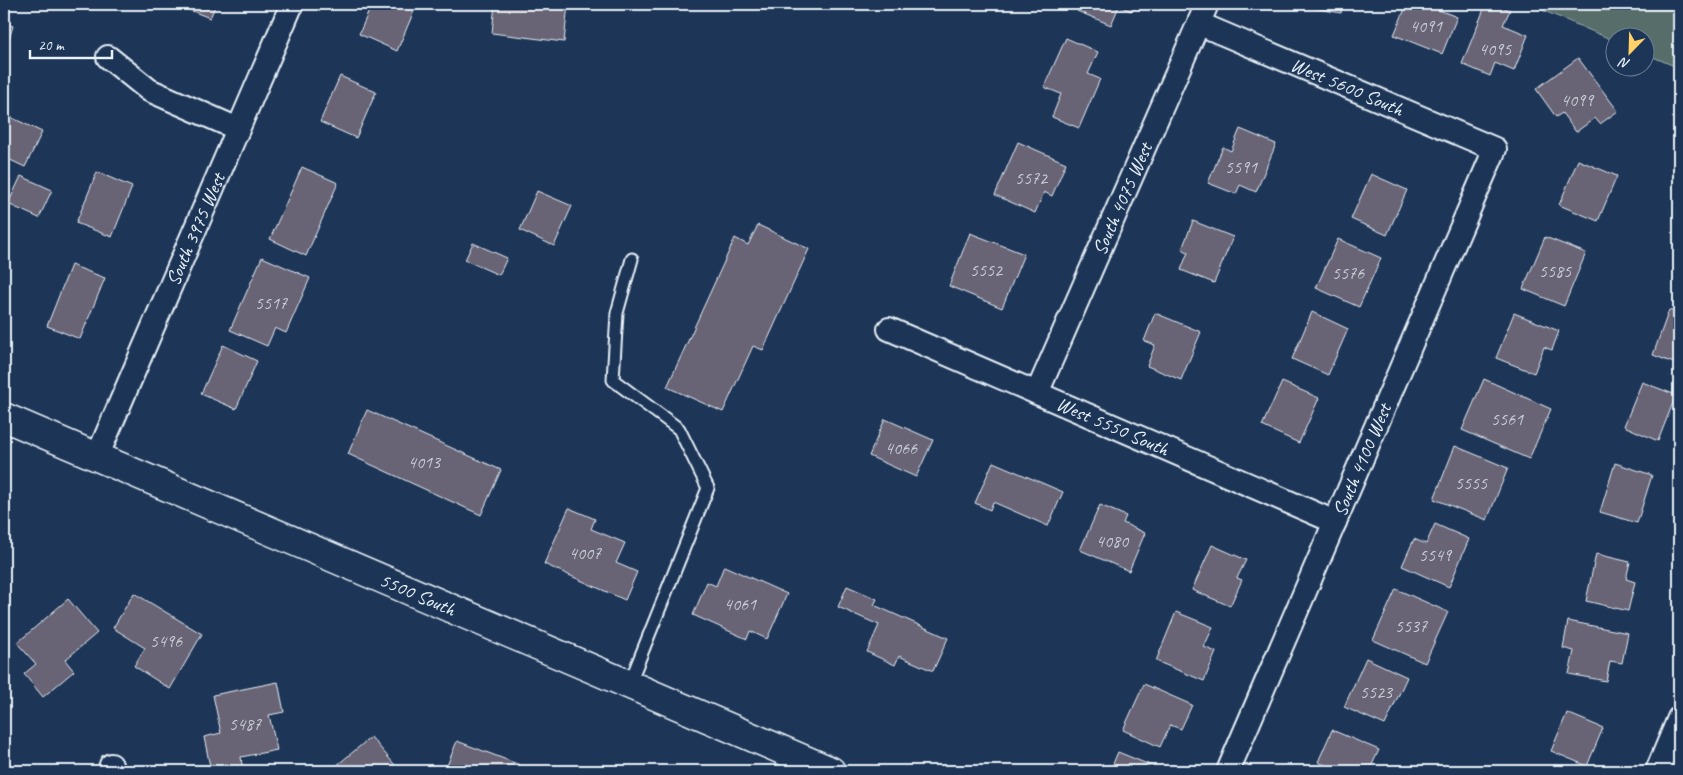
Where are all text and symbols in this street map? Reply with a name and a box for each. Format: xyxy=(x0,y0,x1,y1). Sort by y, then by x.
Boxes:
house number: 4091 xyxy=(1410,15,1443,37)
scale bar xyxy=(30,28,112,60)
north arrow xyxy=(1606,28,1656,78)
text: 20 m xyxy=(38,36,65,55)
house number: 4095 xyxy=(1479,38,1512,60)
street label: West 5600 South xyxy=(1287,52,1408,122)
text: N xyxy=(1616,53,1632,73)
house number: 4099 xyxy=(1561,89,1595,111)
street label: South 4075 West xyxy=(1086,137,1158,259)
house number: 5591 xyxy=(1225,156,1258,178)
street label: South 3975 West xyxy=(160,167,231,289)
house number: 5572 xyxy=(1015,167,1049,189)
house number: 5552 xyxy=(970,259,1004,281)
house number: 5585 xyxy=(1539,260,1572,282)
house number: 5576 xyxy=(1332,262,1365,284)
house number: 5517 xyxy=(255,292,288,314)
street label: West 5550 South xyxy=(1053,391,1174,462)
street label: South 4100 West xyxy=(1327,398,1398,520)
house number: 5561 xyxy=(1491,408,1524,430)
house number: 4066 xyxy=(885,437,918,459)
house number: 4013 xyxy=(408,451,442,473)
house number: 5555 xyxy=(1455,472,1488,494)
house number: 4080 xyxy=(1096,530,1130,552)
house number: 4007 xyxy=(569,542,602,564)
house number: 5549 xyxy=(1419,544,1453,566)
street label: 5500 South xyxy=(376,567,460,622)
house number: 4061 xyxy=(724,593,757,615)
house number: 5537 xyxy=(1395,615,1428,637)
house number: 5496 xyxy=(150,630,183,652)
house number: 5523 xyxy=(1360,681,1394,703)
house number: 5487 xyxy=(229,713,262,735)

